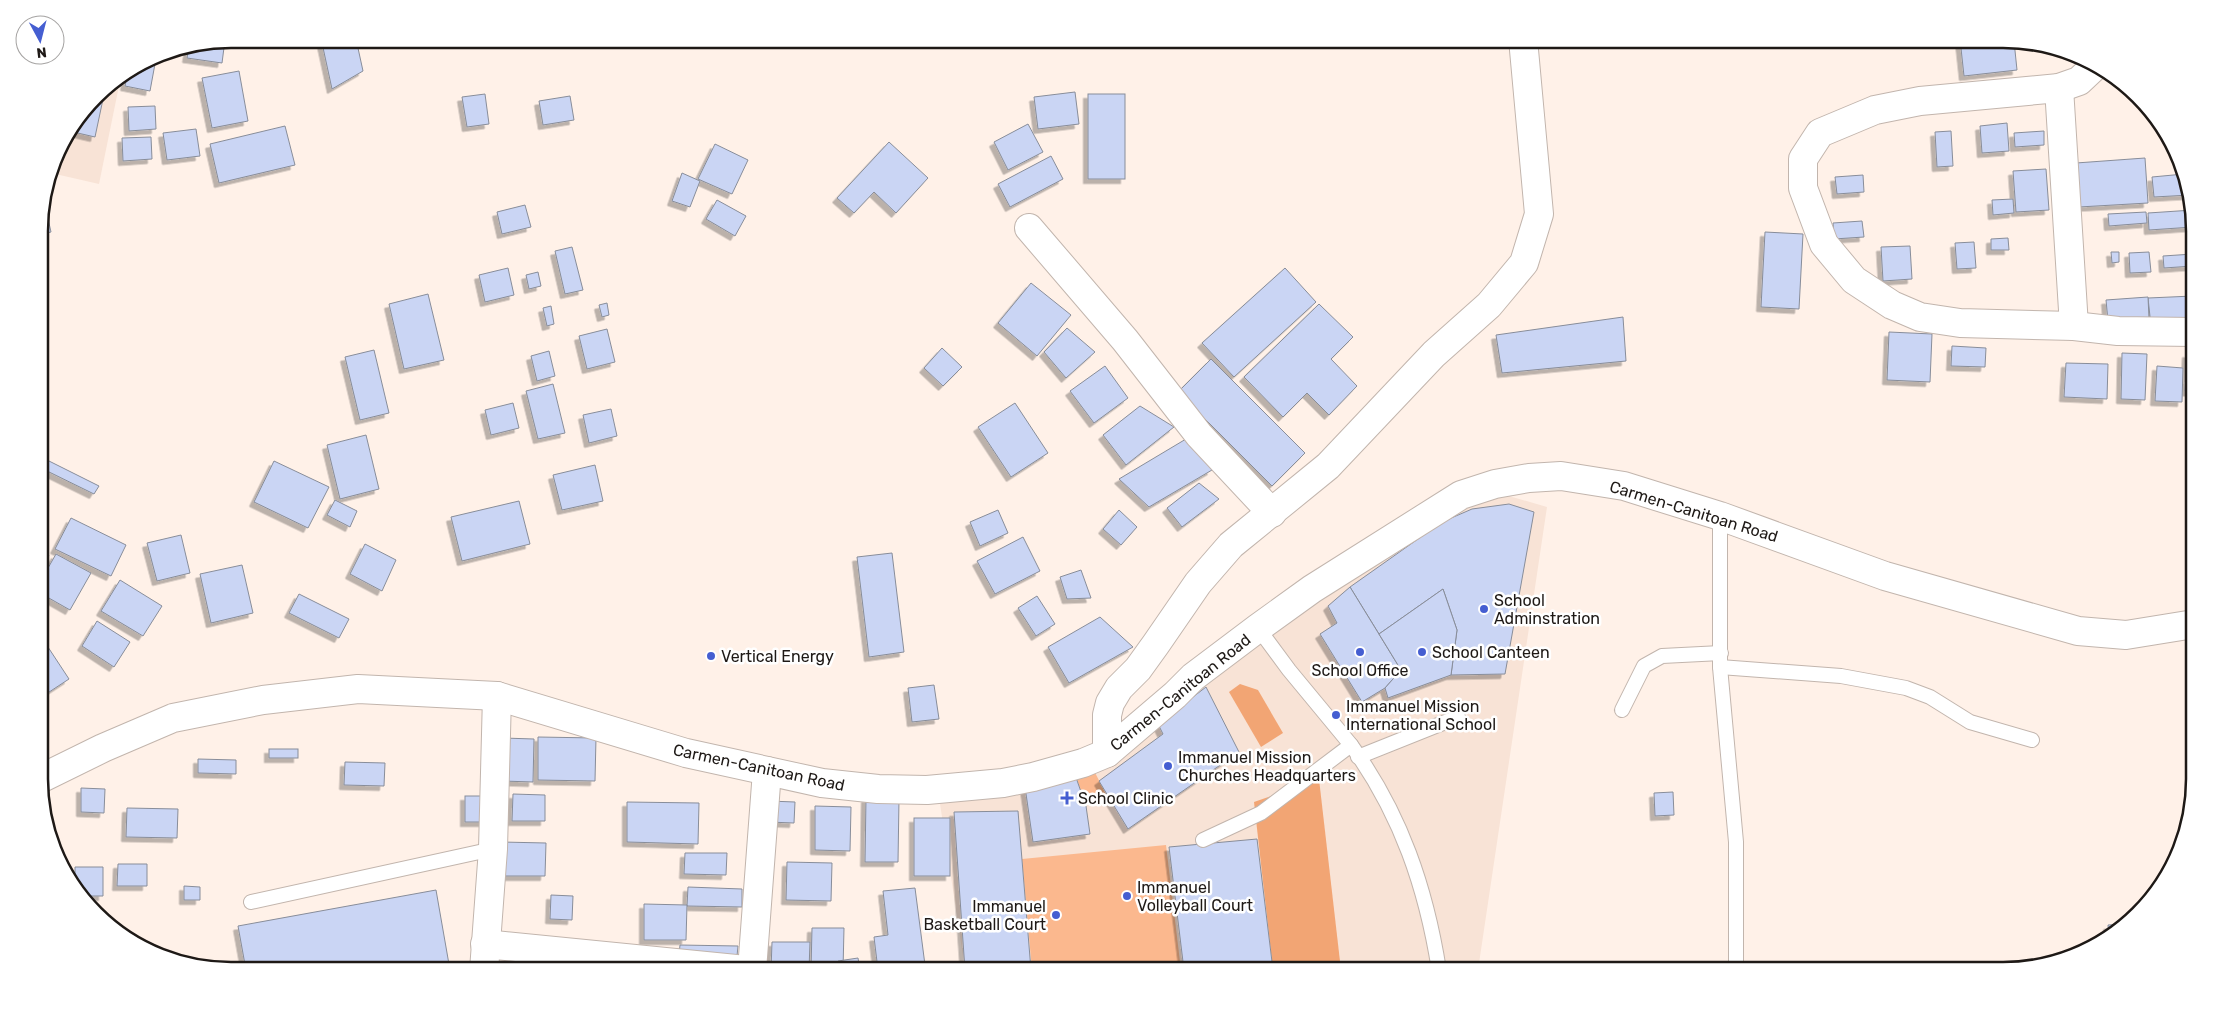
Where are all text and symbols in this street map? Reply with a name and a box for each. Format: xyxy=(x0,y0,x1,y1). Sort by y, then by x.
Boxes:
north arrow xyxy=(15,15,65,65)
text: N xyxy=(35,43,48,61)
street label: Carmen-Canitoan Road xyxy=(1607,477,1780,546)
place label: School Adminstration xyxy=(1494,591,1600,628)
marker: School Adminstration xyxy=(1478,603,1490,615)
street label: Carmen-Canitoan Road xyxy=(1106,630,1254,755)
place label: School Canteen xyxy=(1432,643,1550,662)
marker: School Office xyxy=(1354,646,1366,658)
marker: School Canteen xyxy=(1416,646,1428,658)
place label: Vertical Energy xyxy=(721,647,834,666)
marker: Vertical Energy xyxy=(705,650,717,662)
place label: School Office xyxy=(1311,661,1409,680)
place label: Immanuel Mission International School xyxy=(1346,697,1496,734)
marker: Immanuel Mission International School xyxy=(1330,709,1342,721)
street label: Carmen-Canitoan Road xyxy=(671,740,846,795)
place label: Immanuel Mission Churches Headquarters xyxy=(1178,748,1356,785)
marker: Immanuel Mission Churches Headquarters xyxy=(1162,760,1174,772)
place label: School Clinic xyxy=(1078,789,1174,808)
marker: School Clinic xyxy=(1060,791,1074,805)
place label: Immanuel Volleyball Court xyxy=(1137,878,1253,915)
marker: Immanuel Volleyball Court xyxy=(1121,890,1133,902)
place label: Immanuel Basketball Court xyxy=(923,897,1046,934)
marker: Immanuel Basketball Court xyxy=(1050,909,1062,921)

